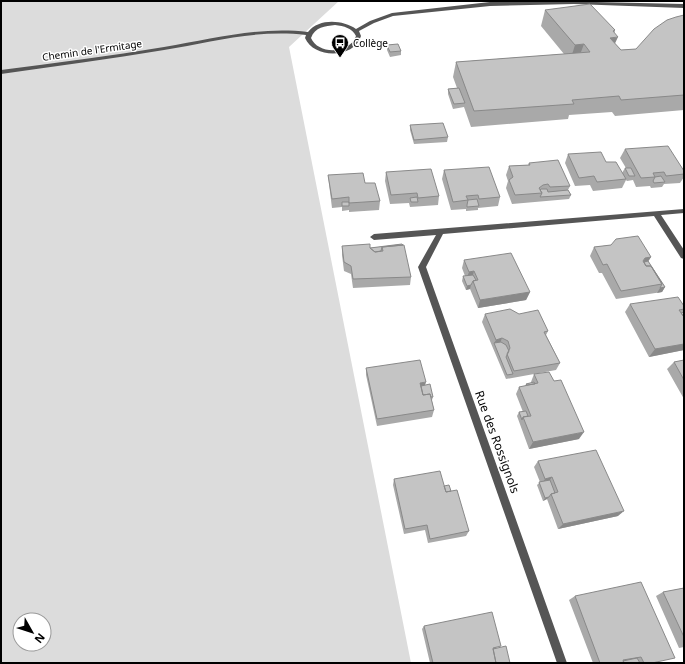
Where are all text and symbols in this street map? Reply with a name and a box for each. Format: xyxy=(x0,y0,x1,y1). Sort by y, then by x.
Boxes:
bus stop icon: Collège xyxy=(330,33,350,58)
street label: Chemin de l'Ermitage xyxy=(41,36,143,64)
place label: Collège xyxy=(353,36,388,50)
street label: Rue des Rossignols xyxy=(471,388,524,496)
north arrow xyxy=(12,612,52,652)
text: N xyxy=(32,630,49,647)

